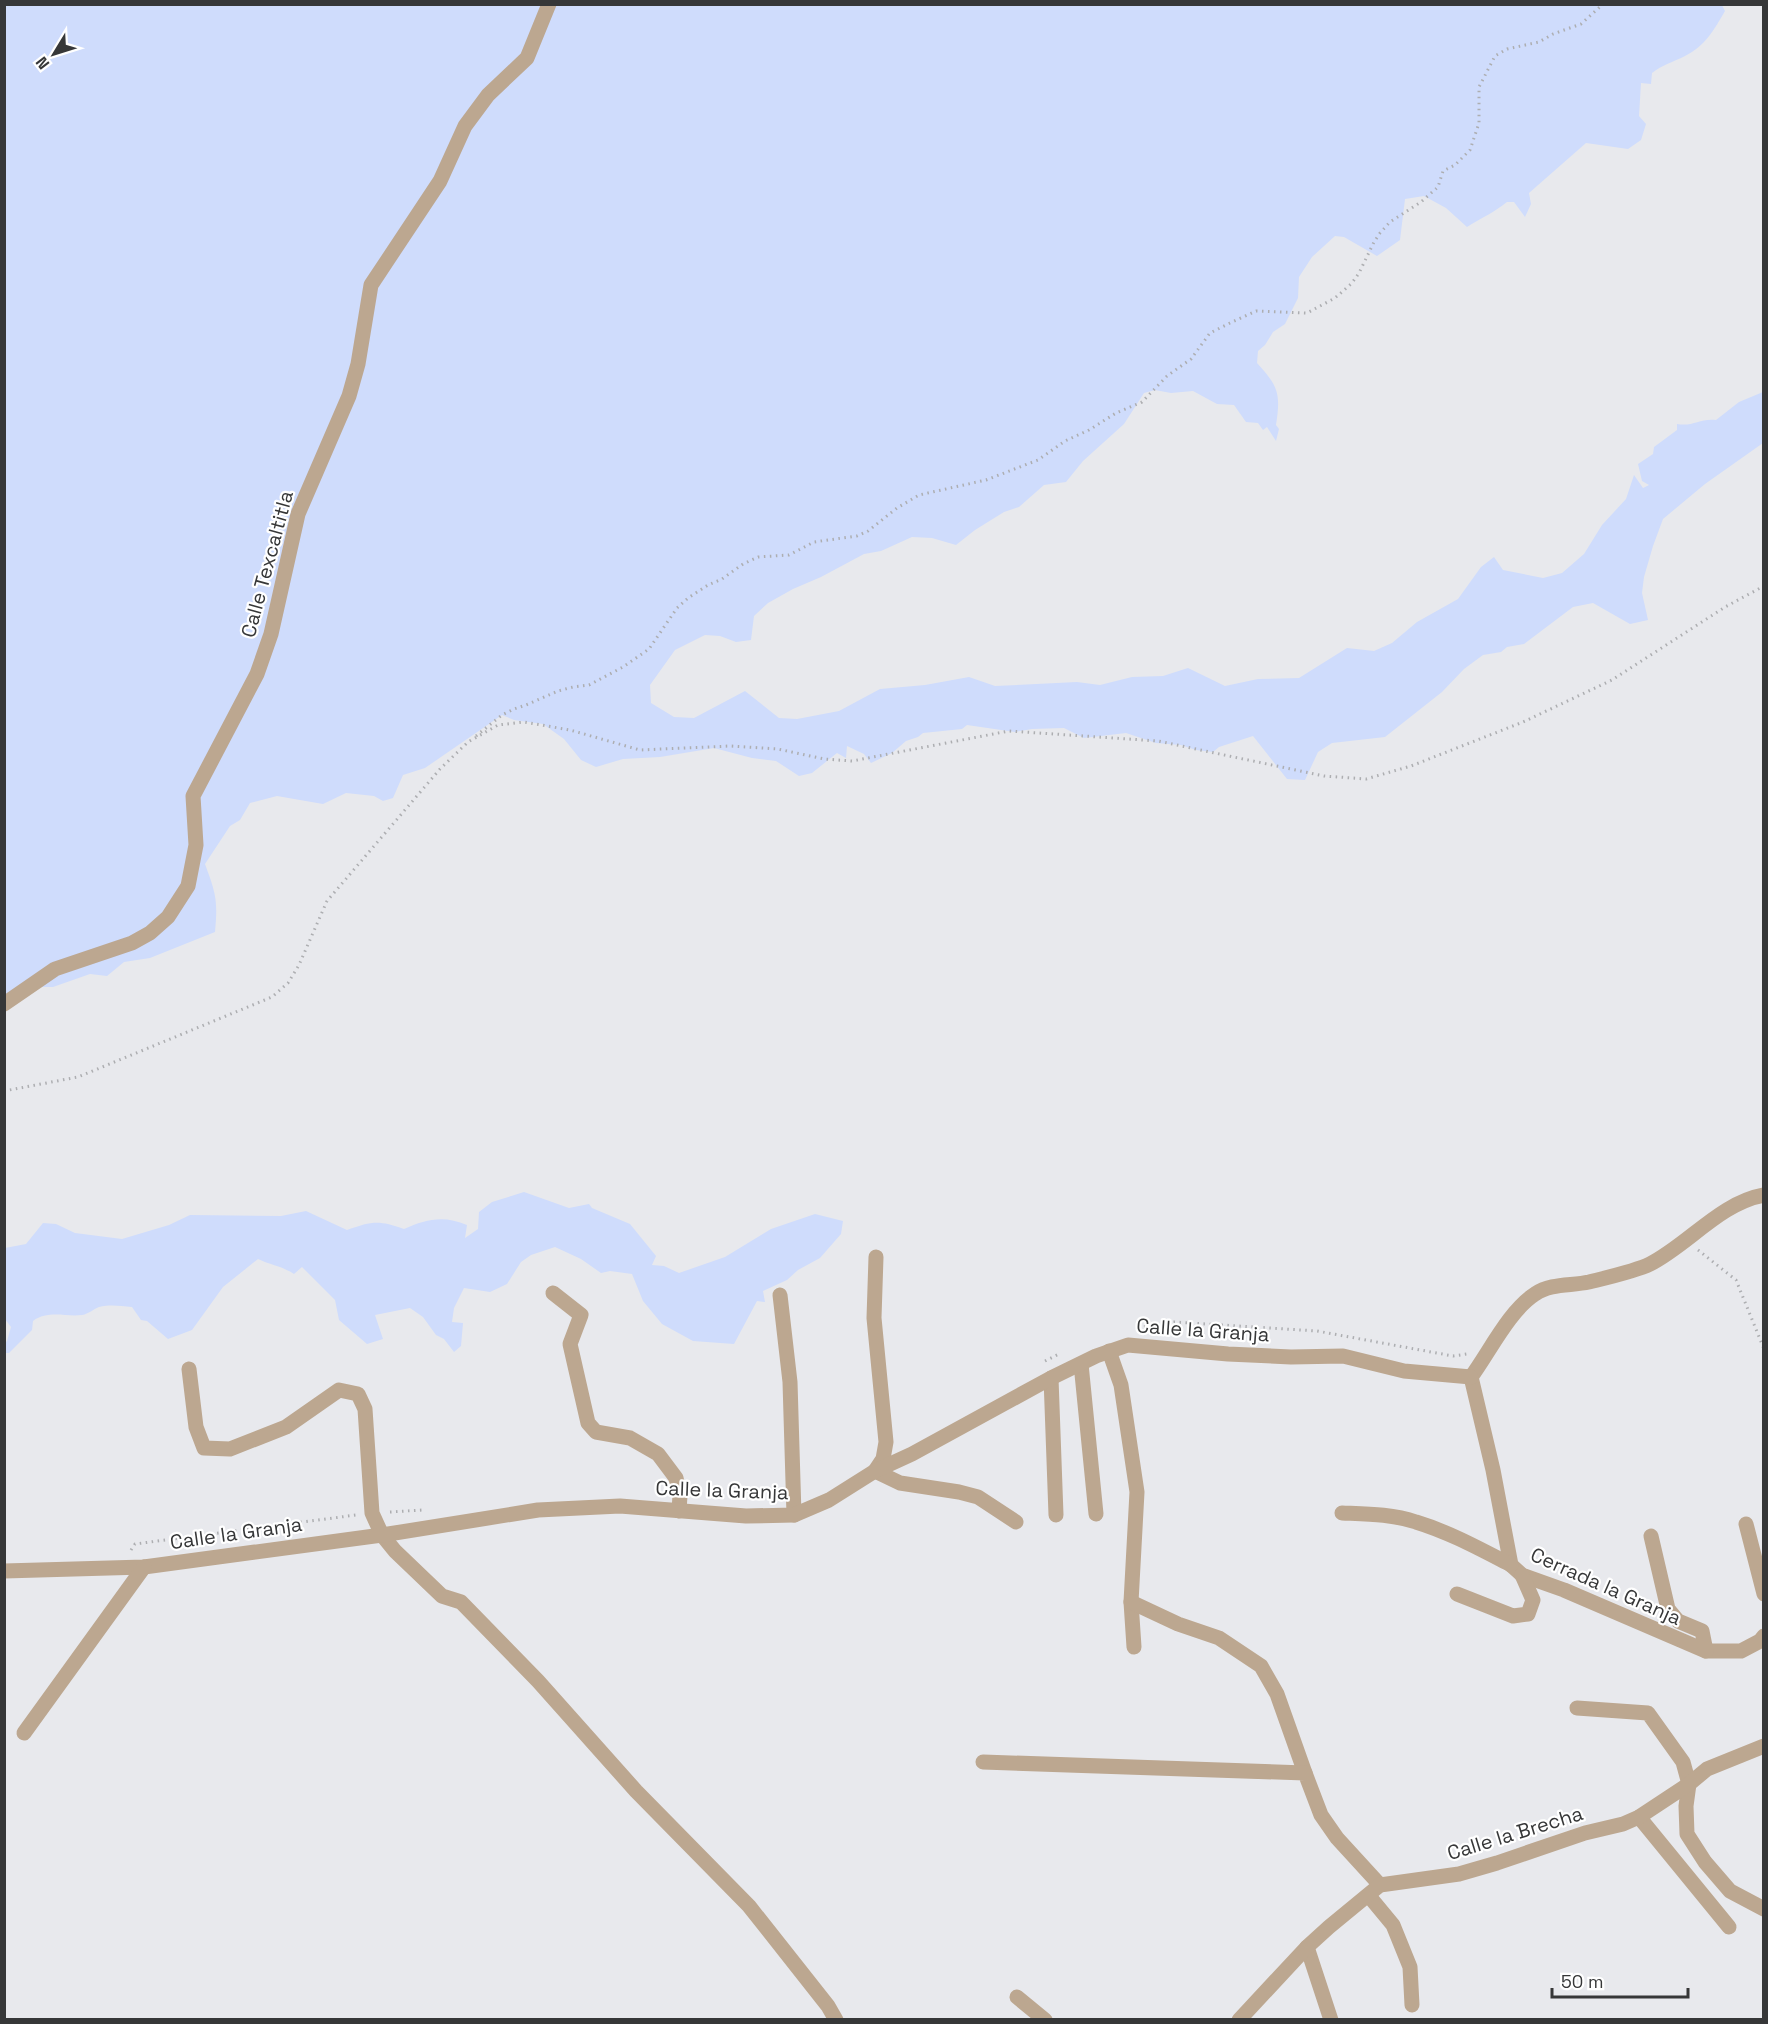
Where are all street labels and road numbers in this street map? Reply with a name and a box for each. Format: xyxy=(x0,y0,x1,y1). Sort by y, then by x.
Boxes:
street label: Calle Texcaltitla xyxy=(235,488,299,640)
street label: Calle la Granja xyxy=(1136,1312,1270,1348)
street label: Calle la Granja xyxy=(655,1475,789,1505)
street label: Calle la Granja xyxy=(168,1511,304,1555)
street label: Cerrada la Granja xyxy=(1527,1541,1685,1631)
street label: Calle la Brecha xyxy=(1444,1800,1586,1866)

